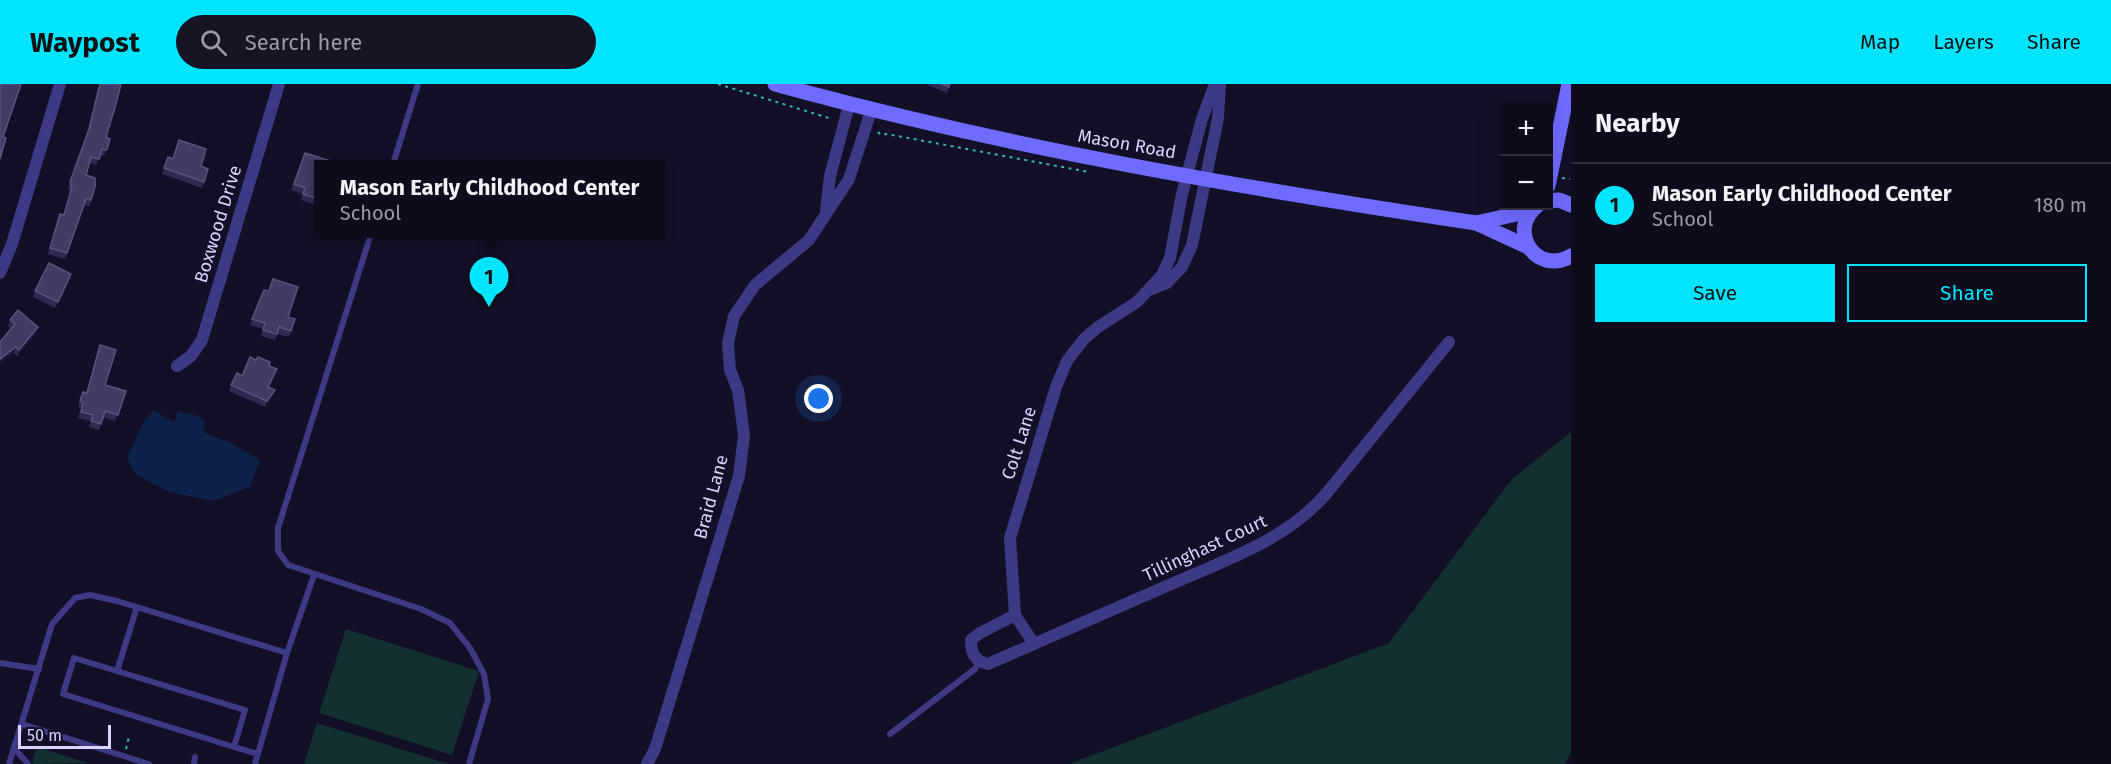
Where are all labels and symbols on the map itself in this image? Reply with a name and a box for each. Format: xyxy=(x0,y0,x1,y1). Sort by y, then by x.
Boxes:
street label: Mason Road xyxy=(1076,125,1178,163)
street label: Boxwood Drive xyxy=(190,163,246,285)
pin: 1 xyxy=(470,258,508,307)
your location xyxy=(804,384,833,413)
street label: Colt Lane xyxy=(997,404,1041,482)
street label: Braid Lane xyxy=(689,452,733,542)
street label: Tillinghast Court xyxy=(1140,510,1271,586)
scale bar xyxy=(18,722,111,750)

